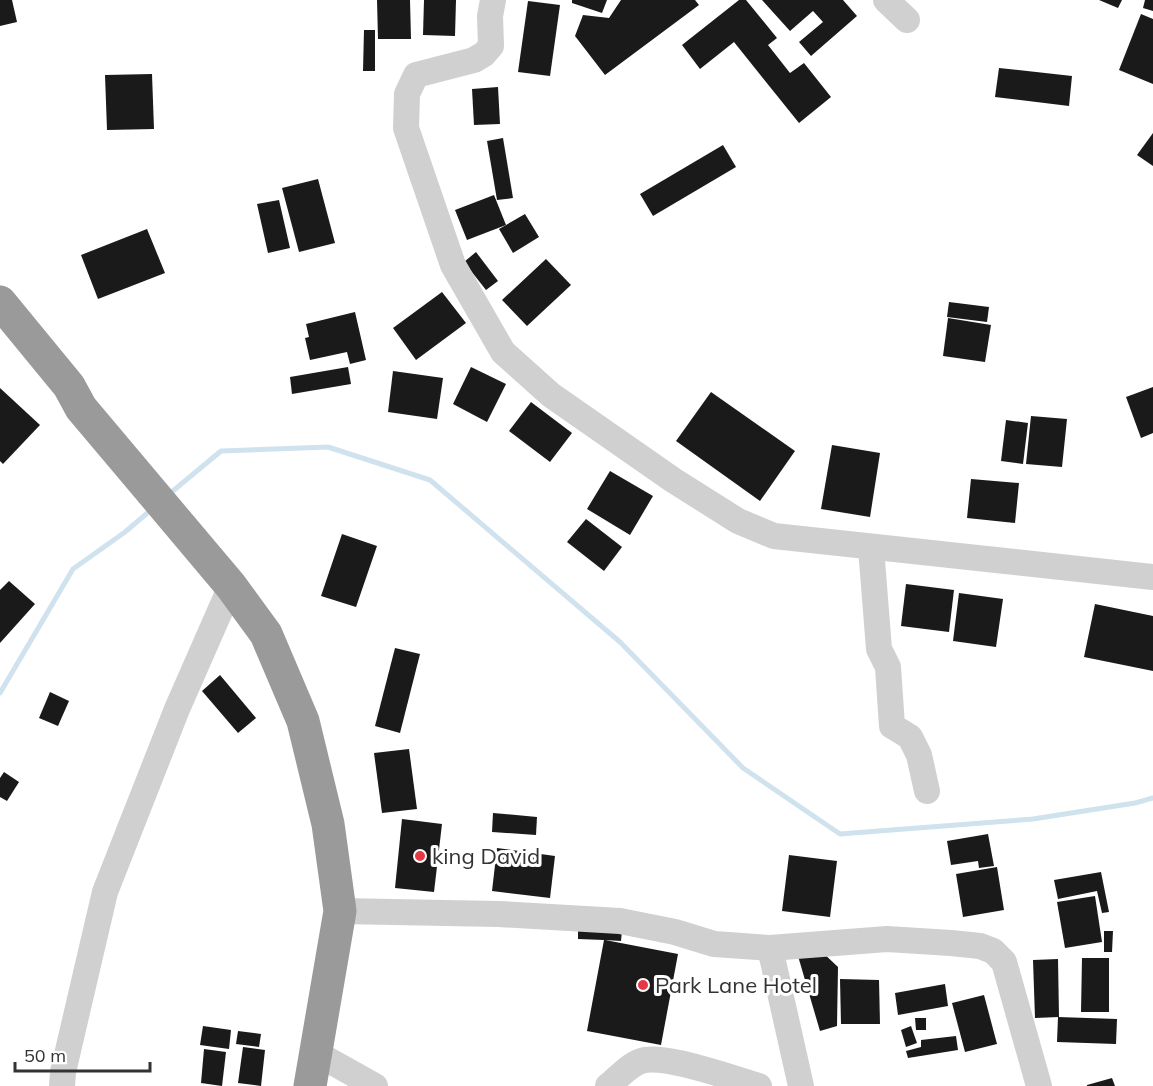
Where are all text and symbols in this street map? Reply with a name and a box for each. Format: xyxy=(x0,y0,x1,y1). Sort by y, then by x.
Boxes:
place label: king David xyxy=(432,842,540,870)
marker: king David xyxy=(413,849,427,863)
place label: Park Lane Hotel xyxy=(655,971,817,999)
marker: Park Lane Hotel xyxy=(636,978,650,992)
scale bar xyxy=(15,1035,150,1073)
text: 50 m xyxy=(24,1044,66,1067)

